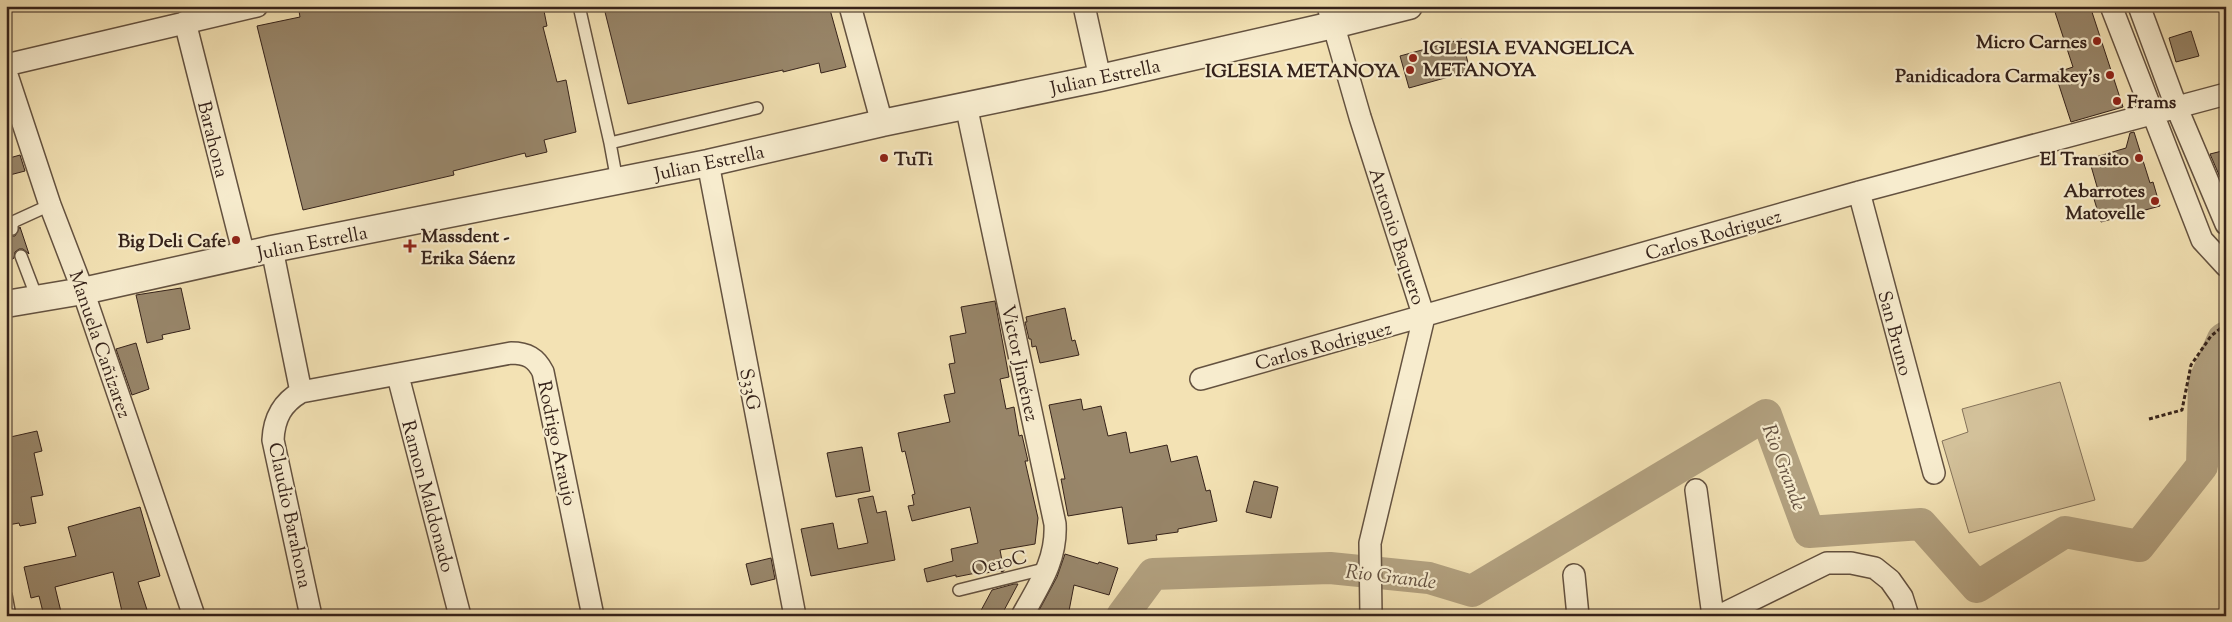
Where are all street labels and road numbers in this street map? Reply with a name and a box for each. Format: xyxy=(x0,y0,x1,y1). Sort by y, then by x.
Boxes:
street label: Julian Estrella xyxy=(1047,54,1163,103)
street label: Barahona xyxy=(189,99,234,181)
street label: Julian Estrella xyxy=(651,140,767,189)
street label: Antonio Baquero xyxy=(1361,165,1430,309)
street label: Carlos Rodriguez xyxy=(1643,204,1785,269)
street label: Julian Estrella xyxy=(254,220,370,269)
street label: Manuela Cañizarez xyxy=(61,267,137,422)
street label: San Bruno xyxy=(1869,288,1918,379)
street label: Victor Jiménez xyxy=(993,303,1044,424)
street label: Carlos Rodriguez xyxy=(1252,316,1395,379)
street label: S33G xyxy=(731,366,766,413)
street label: Rodrigo Araujo xyxy=(529,378,582,509)
street label: Ramon Maldonado xyxy=(393,418,460,576)
street label: Claudio Barahona xyxy=(260,440,317,591)
street label: Oe10C xyxy=(969,544,1030,584)

